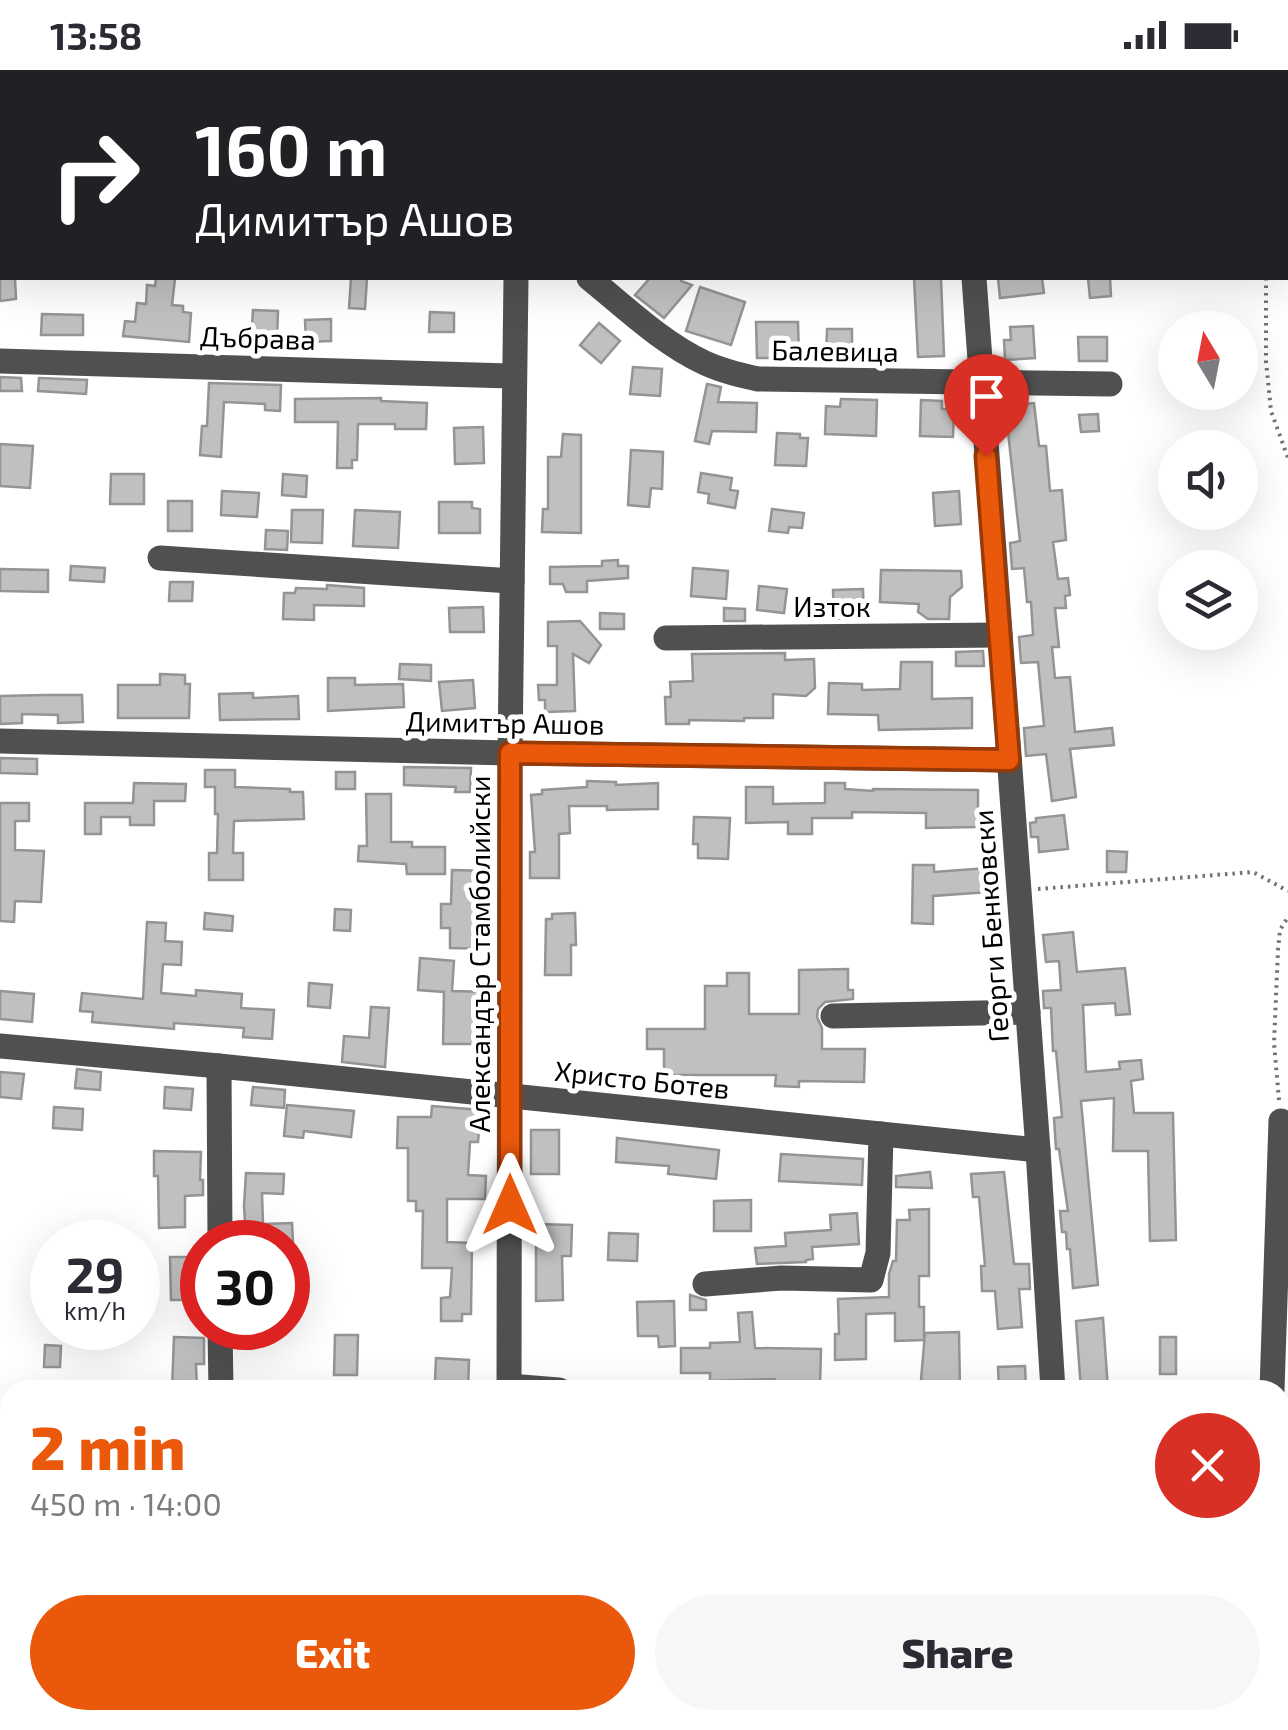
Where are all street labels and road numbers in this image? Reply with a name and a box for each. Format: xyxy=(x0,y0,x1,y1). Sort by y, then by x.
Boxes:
street label: Дъбрава xyxy=(200,318,316,356)
street label: Балевица xyxy=(771,332,899,368)
street label: Изток xyxy=(793,589,871,623)
street label: Димитър Ашов xyxy=(405,703,605,741)
street label: Александър Стамболийски xyxy=(462,776,496,1132)
street label: Георги Бенковски xyxy=(965,809,1015,1043)
street label: Христо Ботев xyxy=(553,1053,731,1105)

